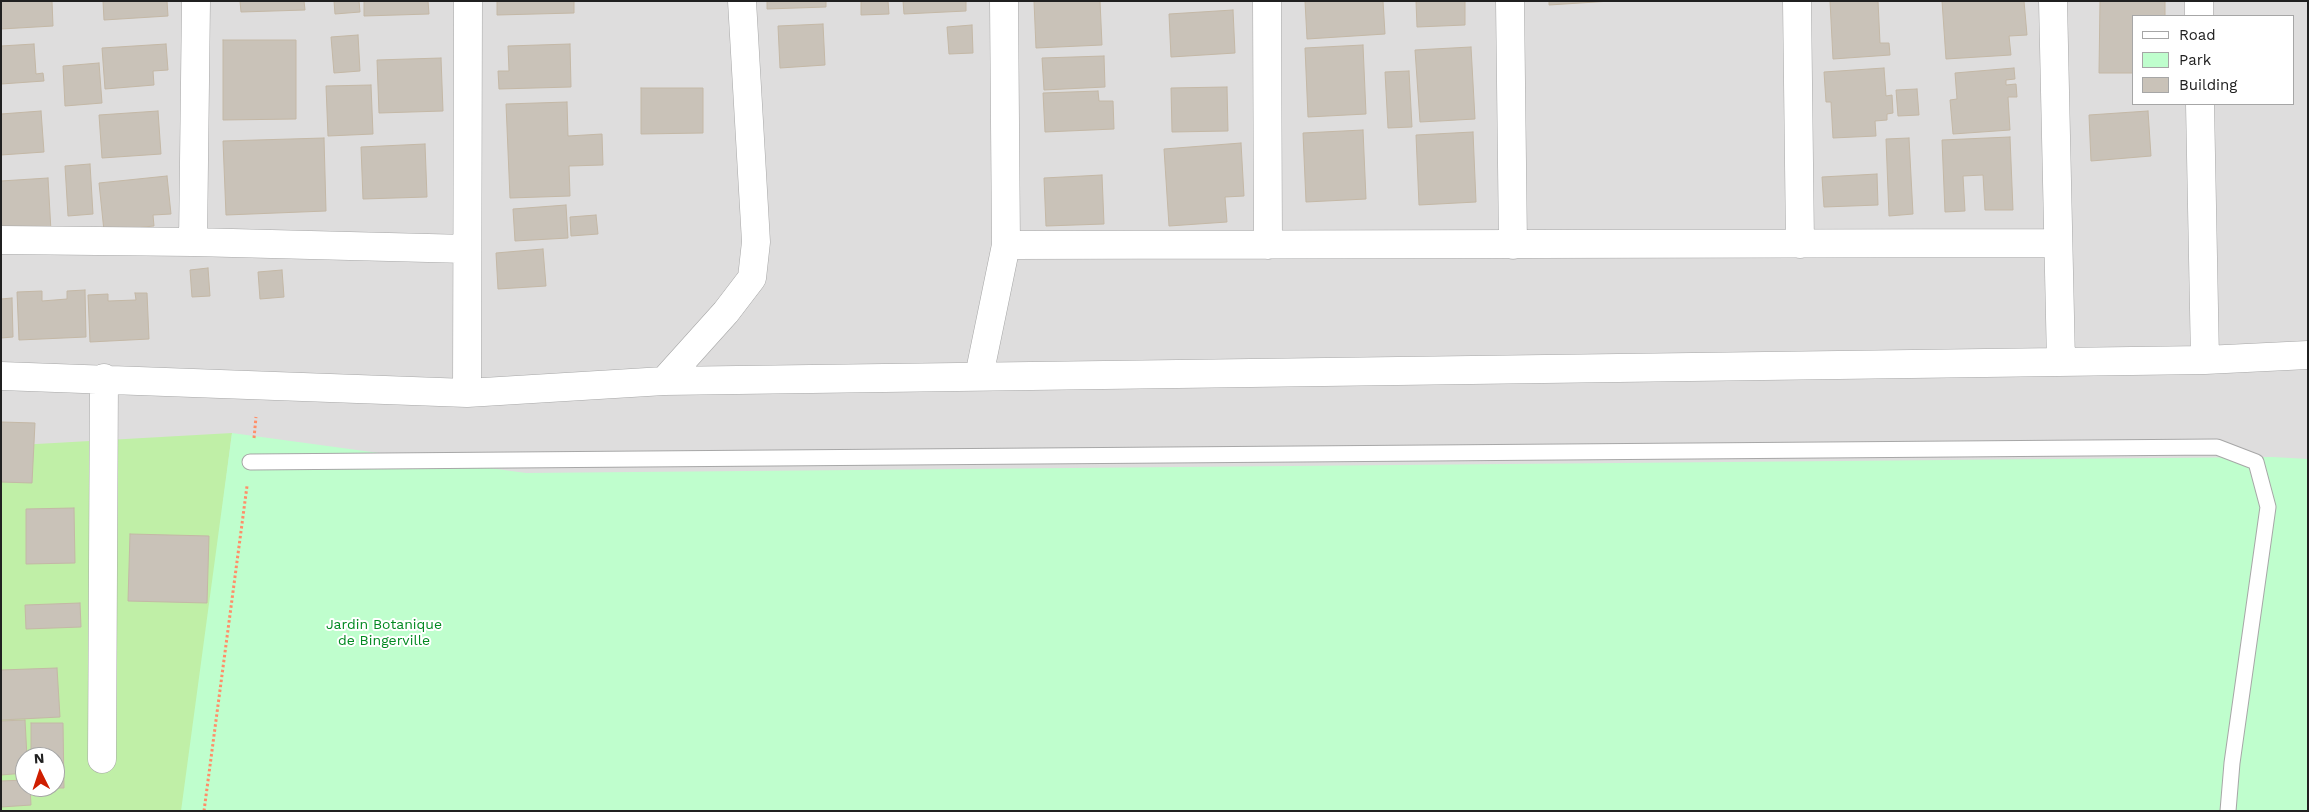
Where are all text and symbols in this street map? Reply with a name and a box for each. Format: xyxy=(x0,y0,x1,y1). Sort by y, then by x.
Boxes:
legend xyxy=(2132,15,2294,105)
text: Road xyxy=(2179,26,2216,44)
text: Park xyxy=(2179,51,2211,69)
text: Building xyxy=(2179,76,2237,94)
park label: Jardin Botanique de Bingerville xyxy=(326,617,442,650)
north arrow xyxy=(15,747,65,797)
text: N xyxy=(33,750,45,766)

